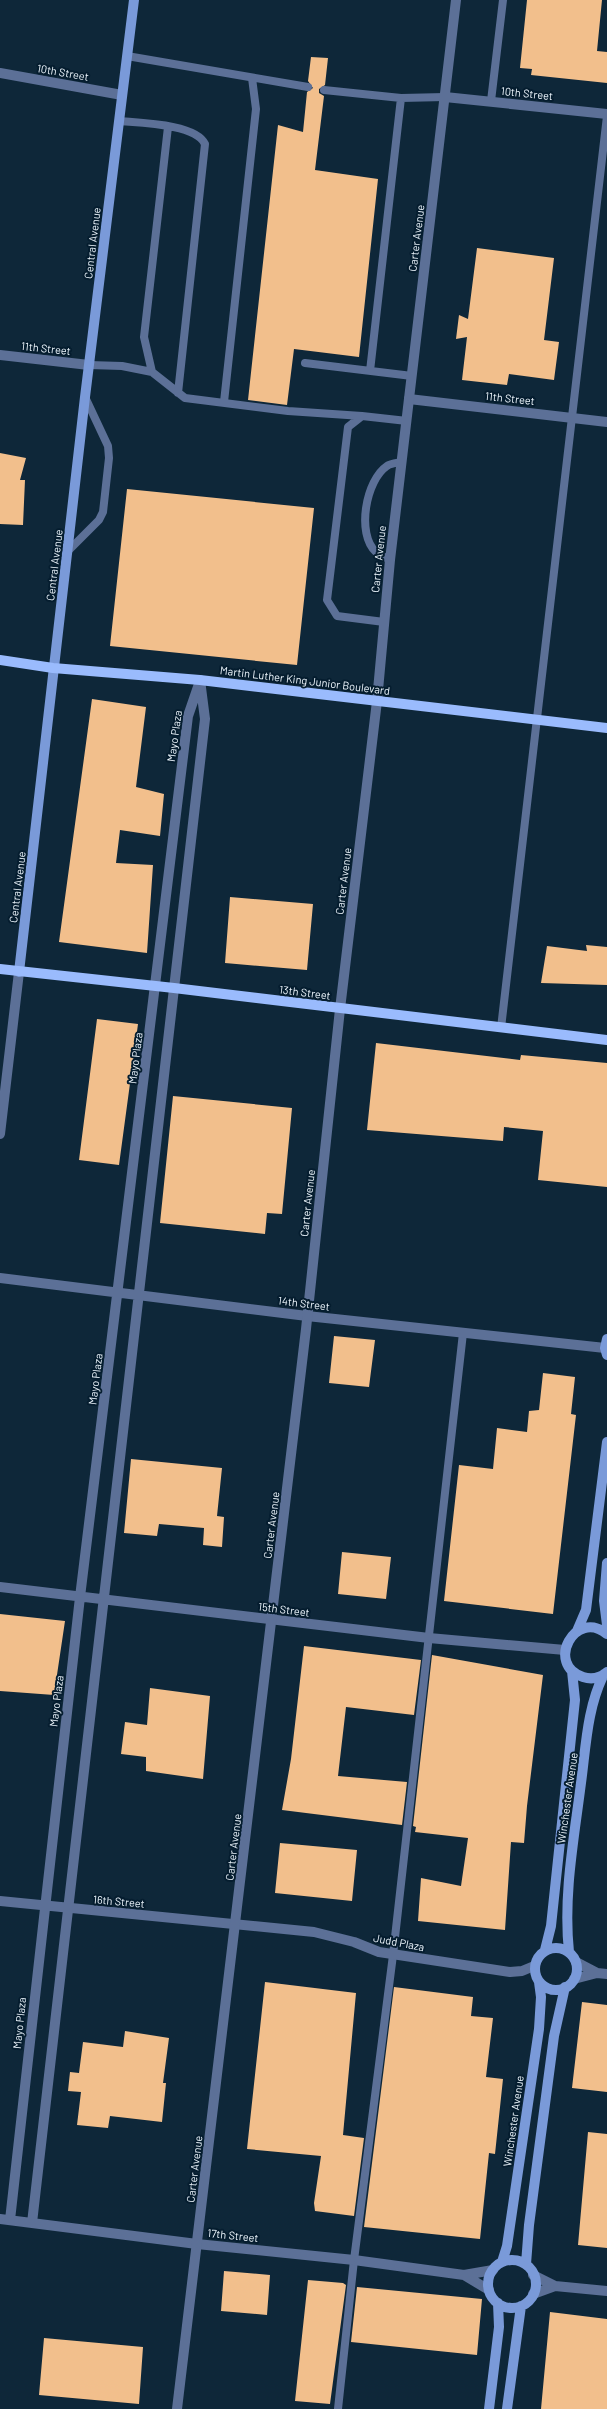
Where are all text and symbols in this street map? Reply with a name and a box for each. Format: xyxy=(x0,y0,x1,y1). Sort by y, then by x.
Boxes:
street label: 10th Street xyxy=(36,61,90,83)
street label: 10th Street xyxy=(500,84,554,102)
street label: Carter Avenue xyxy=(405,204,427,272)
street label: Central Avenue xyxy=(81,206,103,279)
street label: 11th Street xyxy=(21,339,71,357)
street label: 11th Street xyxy=(485,389,535,407)
street label: Carter Avenue xyxy=(368,525,388,593)
street label: Central Avenue xyxy=(43,528,65,601)
street label: Martin Luther King Junior Boulevard xyxy=(219,663,391,697)
street label: Mayo Plaza xyxy=(164,710,184,762)
street label: Carter Avenue xyxy=(332,847,354,915)
street label: Central Avenue xyxy=(6,850,28,923)
street label: 13th Street xyxy=(279,982,331,1002)
street label: Mayo Plaza xyxy=(125,1032,145,1084)
street label: Carter Avenue xyxy=(297,1169,317,1237)
street label: 14th Street xyxy=(277,1293,331,1313)
street label: Mayo Plaza xyxy=(85,1353,105,1405)
street label: Carter Avenue xyxy=(260,1491,282,1559)
street label: 15th Street xyxy=(258,1599,310,1619)
street label: Mayo Plaza xyxy=(46,1675,66,1727)
street label: Winchester Avenue xyxy=(554,1752,580,1844)
street label: Carter Avenue xyxy=(222,1813,244,1881)
street label: 16th Street xyxy=(93,1892,145,1910)
street label: Judd Plaza xyxy=(372,1931,426,1953)
street label: Mayo Plaza xyxy=(10,1997,28,2049)
street label: Winchester Avenue xyxy=(500,2075,526,2167)
street label: Carter Avenue xyxy=(183,2135,205,2203)
street label: 17th Street xyxy=(207,2226,259,2244)

